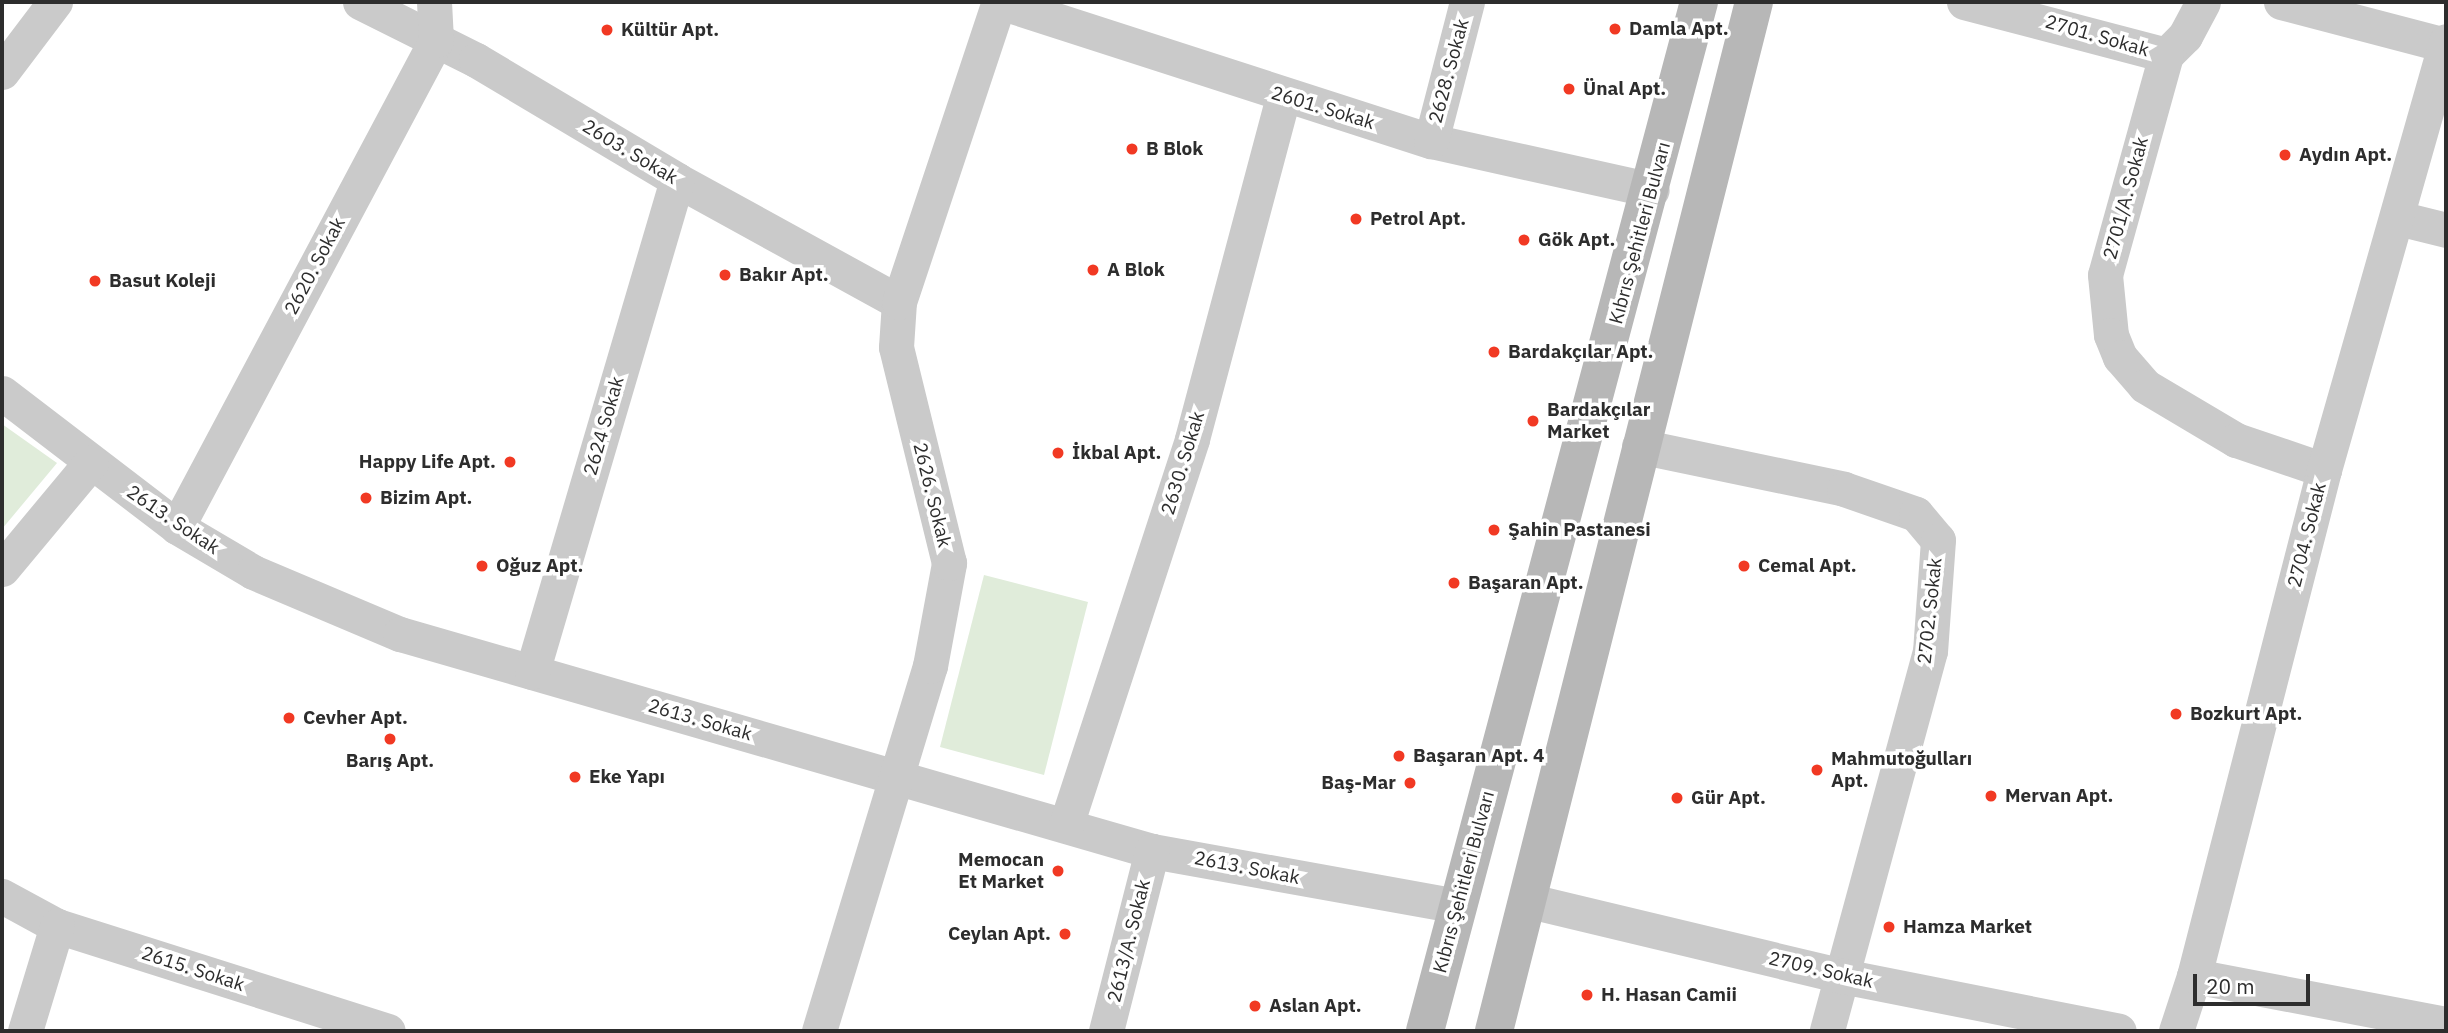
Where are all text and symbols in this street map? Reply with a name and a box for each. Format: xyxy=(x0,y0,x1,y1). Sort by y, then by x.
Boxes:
street label: 2701. Sokak xyxy=(2042,10,2152,62)
street label: 2628. Sokak xyxy=(1424,16,1474,126)
place label: Damla Apt. xyxy=(1629,18,1729,40)
place label: Kültür Apt. xyxy=(621,19,719,41)
marker: Damla Apt. xyxy=(1607,21,1623,37)
marker: Kültür Apt. xyxy=(599,22,615,38)
place label: Ünal Apt. xyxy=(1583,78,1666,100)
street label: 2601. Sokak xyxy=(1269,81,1377,135)
marker: Ünal Apt. xyxy=(1561,81,1577,97)
street label: 2603. Sokak xyxy=(578,115,682,189)
street label: 2701/A. Sokak xyxy=(2099,134,2153,262)
place label: B Blok xyxy=(1146,138,1203,160)
street label: Kıbrıs Şehitleri Bulvarı xyxy=(1605,139,1675,327)
marker: B Blok xyxy=(1124,141,1140,157)
place label: Aydın Apt. xyxy=(2299,144,2392,166)
marker: Aydın Apt. xyxy=(2277,147,2293,163)
place label: Petrol Apt. xyxy=(1370,208,1466,230)
marker: Petrol Apt. xyxy=(1348,211,1364,227)
street label: 2620. Sokak xyxy=(280,213,350,319)
place label: Gök Apt. xyxy=(1538,229,1615,251)
marker: Gök Apt. xyxy=(1516,232,1532,248)
place label: A Blok xyxy=(1107,259,1165,281)
marker: A Blok xyxy=(1085,262,1101,278)
place label: Bakır Apt. xyxy=(739,264,829,286)
marker: Bakır Apt. xyxy=(717,267,733,283)
place label: Basut Koleji xyxy=(109,270,216,292)
marker: Basut Koleji xyxy=(87,273,103,289)
place label: Bardakçılar Apt. xyxy=(1508,341,1654,363)
marker: Bardakçılar Apt. xyxy=(1486,344,1502,360)
street label: 2624 Sokak xyxy=(579,374,629,478)
place label: Bardakçılar Market xyxy=(1547,399,1650,443)
street label: 2630. Sokak xyxy=(1156,409,1210,517)
marker: Bardakçılar Market xyxy=(1525,413,1541,429)
street label: 2626. Sokak xyxy=(908,440,956,550)
place label: İkbal Apt. xyxy=(1072,442,1161,464)
marker: İkbal Apt. xyxy=(1050,445,1066,461)
place label: Happy Life Apt. xyxy=(359,451,496,473)
marker: Happy Life Apt. xyxy=(502,454,518,470)
street label: 2704. Sokak xyxy=(2283,480,2331,590)
street label: 2613. Sokak xyxy=(122,481,224,559)
place label: Bizim Apt. xyxy=(380,487,472,509)
marker: Bizim Apt. xyxy=(358,490,374,506)
place label: Şahin Pastanesi xyxy=(1508,519,1651,541)
marker: Şahin Pastanesi xyxy=(1486,522,1502,538)
place label: Oğuz Apt. xyxy=(496,555,583,577)
place label: Cemal Apt. xyxy=(1758,555,1857,577)
street label: 2702. Sokak xyxy=(1913,557,1947,665)
marker: Oğuz Apt. xyxy=(474,558,490,574)
marker: Cemal Apt. xyxy=(1736,558,1752,574)
place label: Başaran Apt. xyxy=(1468,572,1584,594)
marker: Başaran Apt. xyxy=(1446,575,1462,591)
street label: 2613. Sokak xyxy=(645,694,755,746)
place label: Bozkurt Apt. xyxy=(2190,703,2302,725)
marker: Bozkurt Apt. xyxy=(2168,706,2184,722)
place label: Cevher Apt. xyxy=(303,707,408,729)
marker: Cevher Apt. xyxy=(281,710,297,726)
marker: Barış Apt. xyxy=(382,731,398,747)
place label: Başaran Apt. 4 xyxy=(1413,745,1544,767)
marker: Başaran Apt. 4 xyxy=(1391,748,1407,764)
place label: Mahmutoğulları Apt. xyxy=(1831,748,1972,792)
place label: Barış Apt. xyxy=(346,750,434,772)
marker: Mahmutoğulları Apt. xyxy=(1809,762,1825,778)
place label: Eke Yapı xyxy=(589,766,665,788)
marker: Eke Yapı xyxy=(567,769,583,785)
place label: Baş-Mar xyxy=(1321,772,1396,794)
marker: Baş-Mar xyxy=(1402,775,1418,791)
place label: Mervan Apt. xyxy=(2005,785,2113,807)
place label: Gür Apt. xyxy=(1691,787,1766,809)
street label: Kıbrıs Şehitleri Bulvarı xyxy=(1429,788,1499,976)
marker: Mervan Apt. xyxy=(1983,788,1999,804)
marker: Gür Apt. xyxy=(1669,790,1685,806)
street label: 2613. Sokak xyxy=(1192,847,1302,889)
place label: Memocan Et Market xyxy=(958,849,1044,893)
marker: Memocan Et Market xyxy=(1050,863,1066,879)
street label: 2613/A. Sokak xyxy=(1103,877,1155,1005)
place label: Hamza Market xyxy=(1903,916,2032,938)
marker: Hamza Market xyxy=(1881,919,1897,935)
place label: Ceylan Apt. xyxy=(948,923,1051,945)
marker: Ceylan Apt. xyxy=(1057,926,1073,942)
street label: 2615. Sokak xyxy=(139,942,247,996)
street label: 2709. Sokak xyxy=(1766,947,1876,993)
scale bar xyxy=(2196,960,2313,1004)
text: 20 m xyxy=(2206,972,2255,1000)
place label: H. Hasan Camii xyxy=(1601,984,1737,1006)
marker: H. Hasan Camii xyxy=(1579,987,1595,1003)
place label: Aslan Apt. xyxy=(1269,995,1362,1017)
marker: Aslan Apt. xyxy=(1247,998,1263,1014)

